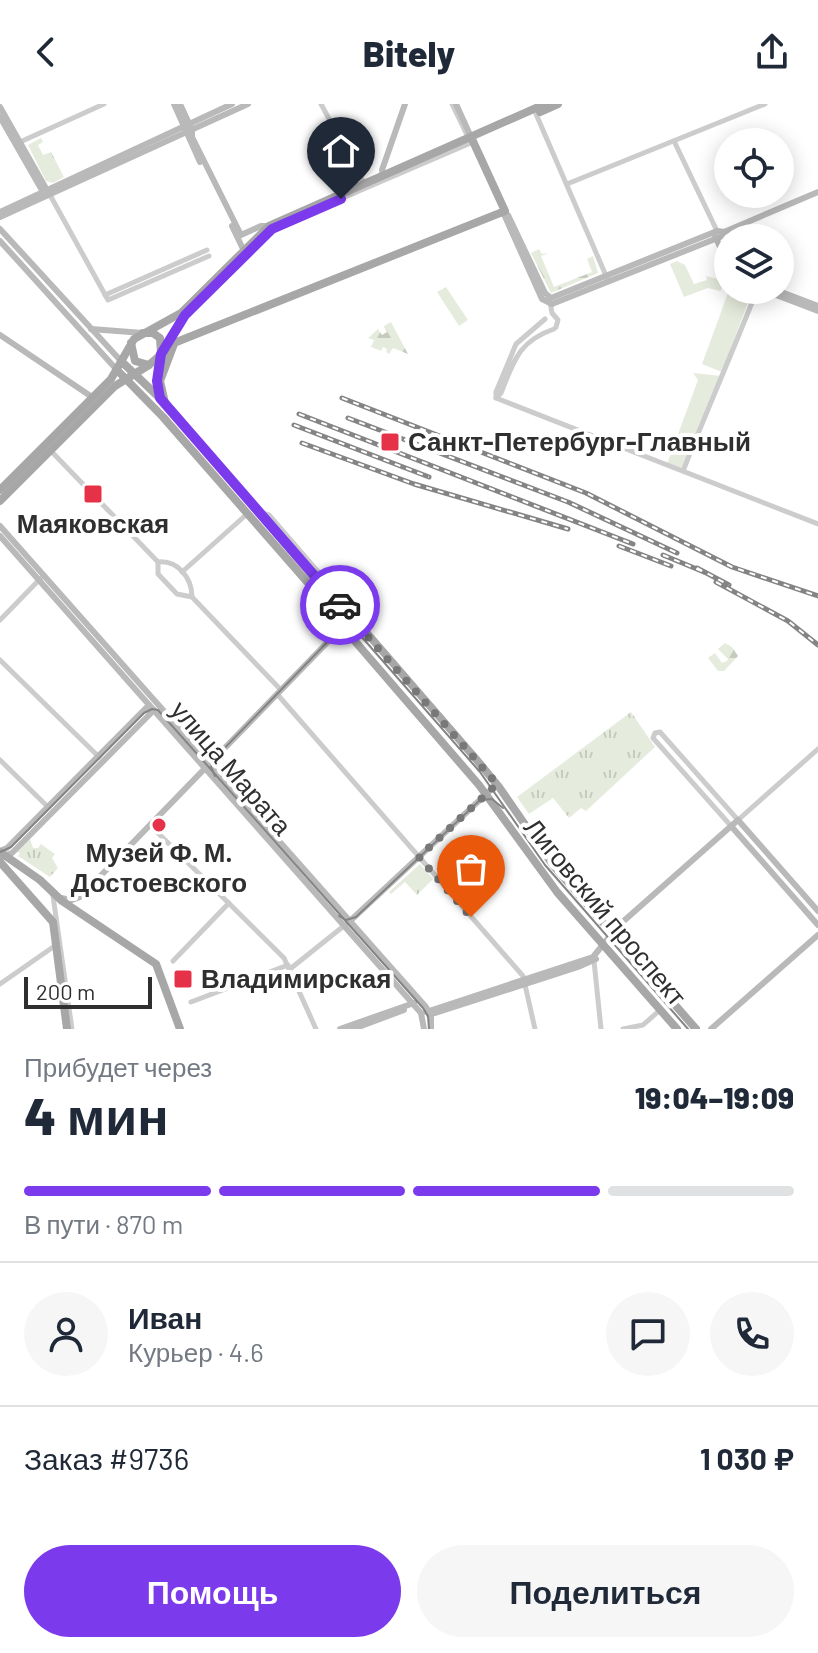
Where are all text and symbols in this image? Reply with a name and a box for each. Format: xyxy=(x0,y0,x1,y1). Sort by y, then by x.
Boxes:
icon: back xyxy=(24,30,68,74)
icon: share xyxy=(750,30,794,74)
text: Bitely xyxy=(363,31,455,74)
pin xyxy=(307,117,375,199)
map controls xyxy=(714,128,794,304)
button: locate xyxy=(714,128,794,208)
icon: home xyxy=(319,129,363,173)
button: layers xyxy=(714,224,794,304)
place label: Санкт-Петербург-Главный xyxy=(408,425,751,456)
marker: Санкт-Петербург-Главный xyxy=(379,431,401,453)
marker: Маяковская xyxy=(82,483,104,505)
place label: Маяковская xyxy=(17,507,169,538)
courier xyxy=(300,565,380,645)
icon: car xyxy=(318,583,362,627)
street label: улица Марата xyxy=(165,694,299,841)
street label: Лиговский проспект xyxy=(519,811,694,1011)
marker: Музей Ф. М. Достоевского xyxy=(150,816,168,834)
pin xyxy=(437,835,505,917)
place label: Музей Ф. М. Достоевского xyxy=(71,836,247,897)
icon: bag xyxy=(449,847,493,891)
place label: Владимирская xyxy=(201,962,391,993)
marker: Владимирская xyxy=(172,968,194,990)
scale bar xyxy=(24,973,152,1009)
text: 200 m xyxy=(36,978,95,1004)
text: Прибудет через xyxy=(24,1051,212,1082)
text: 19:04–19:09 xyxy=(635,1079,794,1115)
text: 4 мин xyxy=(24,1083,169,1145)
text: В пути · 870 m xyxy=(24,1208,183,1239)
button: person xyxy=(24,1292,108,1376)
button: chat xyxy=(606,1292,690,1376)
button: phone xyxy=(710,1292,794,1376)
text: Иван xyxy=(128,1299,202,1335)
text: Курьер · 4.6 xyxy=(128,1336,264,1367)
text: Заказ #9736 xyxy=(24,1440,189,1476)
text: 1 030 ₽ xyxy=(700,1440,794,1476)
button: Помощь xyxy=(24,1545,401,1637)
button: Поделиться xyxy=(417,1545,794,1637)

